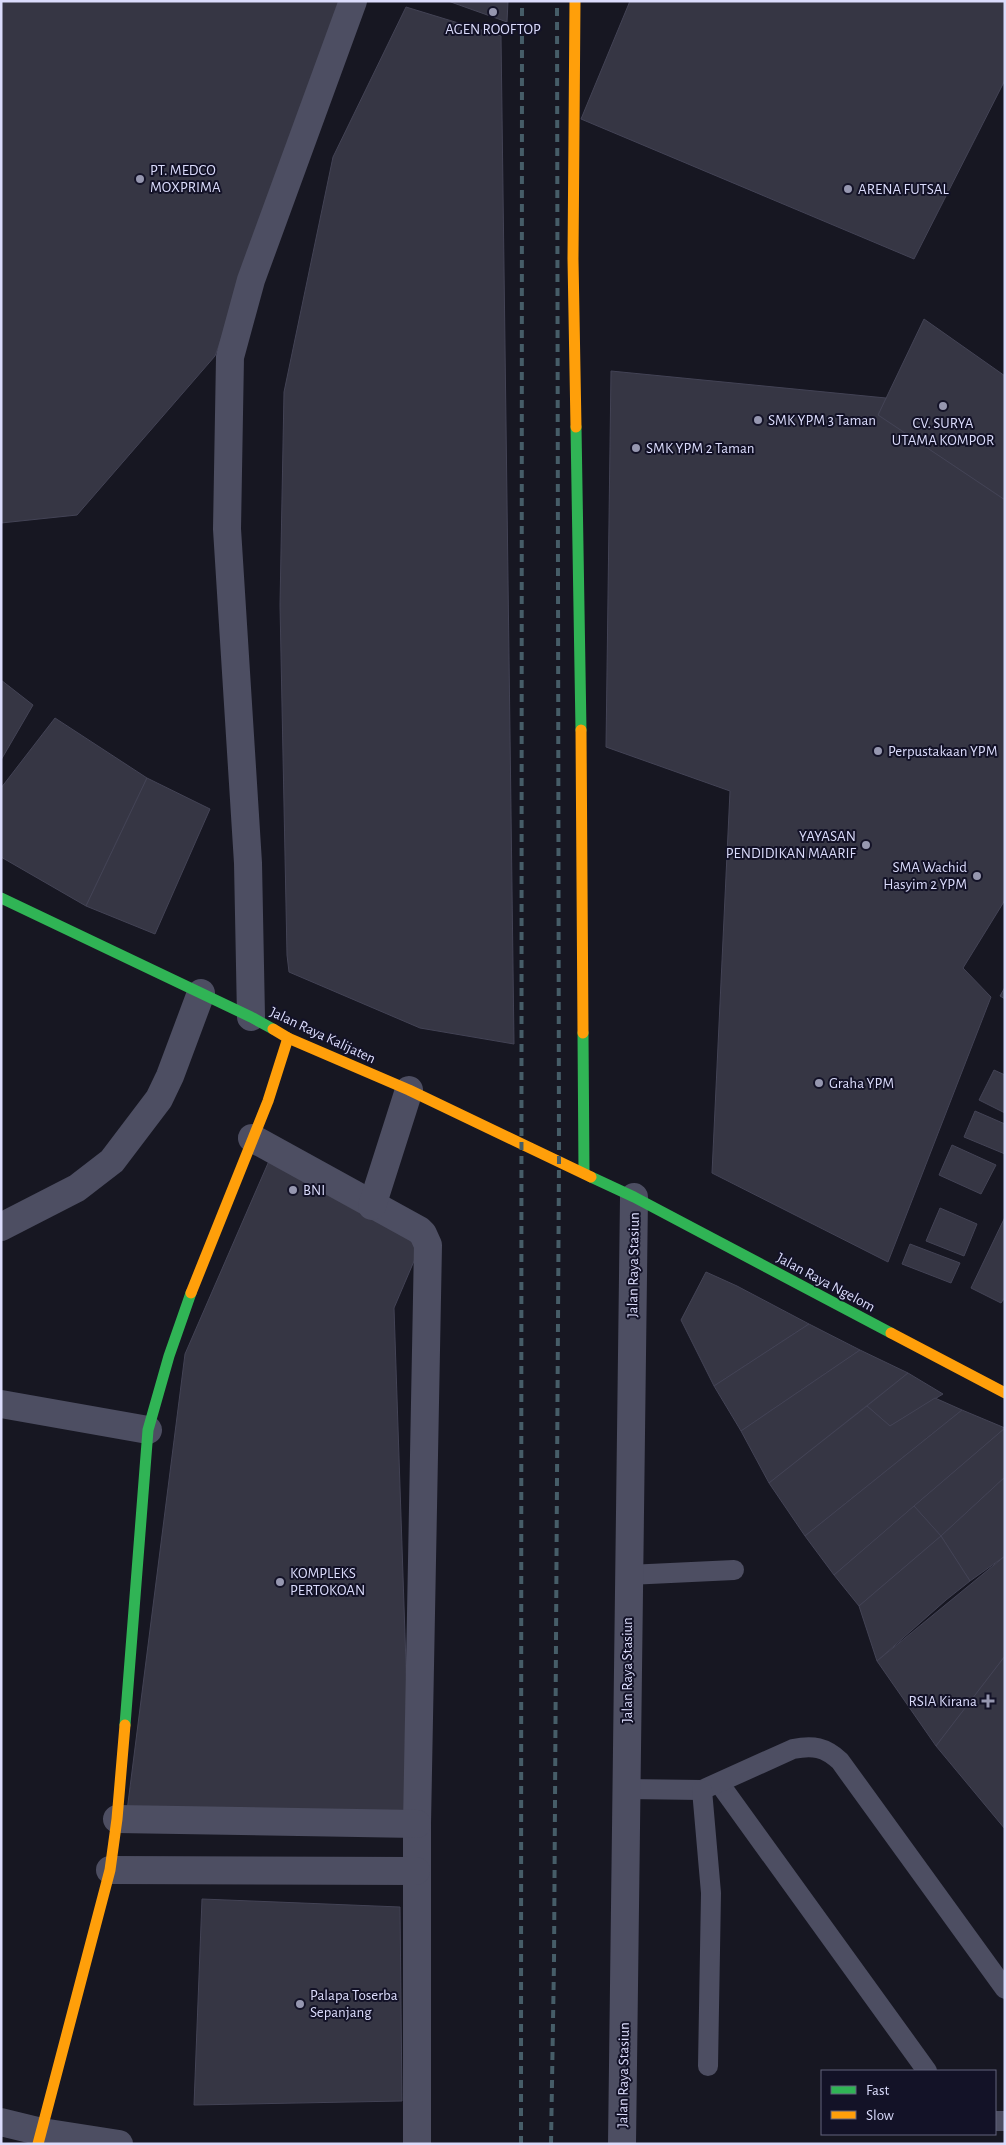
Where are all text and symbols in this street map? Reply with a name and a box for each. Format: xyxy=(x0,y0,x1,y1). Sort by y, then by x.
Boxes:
marker: AGEN ROOFTOP xyxy=(487,6,499,18)
place label: AGEN ROOFTOP xyxy=(445,22,541,37)
place label: PT. MEDCO MOXPRIMA xyxy=(150,163,221,195)
marker: PT. MEDCO MOXPRIMA xyxy=(134,173,146,185)
place label: ARENA FUTSAL xyxy=(858,182,949,197)
marker: ARENA FUTSAL xyxy=(842,183,854,195)
marker: CV. SURYA UTAMA KOMPOR xyxy=(937,400,949,412)
place label: SMK YPM 3 Taman xyxy=(768,413,876,428)
marker: SMK YPM 3 Taman xyxy=(752,414,764,426)
place label: CV. SURYA UTAMA KOMPOR xyxy=(892,416,994,448)
place label: SMK YPM 2 Taman xyxy=(646,441,755,456)
marker: SMK YPM 2 Taman xyxy=(630,442,642,454)
place label: Perpustakaan YPM xyxy=(888,744,998,759)
marker: Perpustakaan YPM xyxy=(872,745,884,757)
place label: YAYASAN PENDIDIKAN MAARIF xyxy=(726,829,856,861)
marker: YAYASAN PENDIDIKAN MAARIF xyxy=(860,839,872,851)
place label: SMA Wachid Hasyim 2 YPM xyxy=(883,860,967,892)
marker: SMA Wachid Hasyim 2 YPM xyxy=(971,870,983,882)
street label: Jalan Raya Kalijaten xyxy=(268,1004,378,1067)
place label: Graha YPM xyxy=(829,1076,894,1091)
marker: Graha YPM xyxy=(813,1077,825,1089)
place label: BNI xyxy=(303,1183,325,1198)
marker: BNI xyxy=(287,1184,299,1196)
street label: Jalan Raya Stasiun xyxy=(625,1212,642,1318)
street label: Jalan Raya Ngelom xyxy=(774,1250,878,1315)
place label: KOMPLEKS PERTOKOAN xyxy=(290,1566,365,1598)
marker: KOMPLEKS PERTOKOAN xyxy=(274,1576,286,1588)
street label: Jalan Raya Stasiun xyxy=(620,1617,635,1723)
place label: RSIA Kirana xyxy=(908,1694,977,1709)
marker: RSIA Kirana xyxy=(981,1694,995,1708)
place label: Palapa Toserba Sepanjang xyxy=(310,1988,398,2020)
marker: Palapa Toserba Sepanjang xyxy=(294,1998,306,2010)
street label: Jalan Raya Stasiun xyxy=(615,2022,632,2128)
legend xyxy=(821,2070,996,2135)
text: Fast xyxy=(866,2083,890,2098)
text: Slow xyxy=(866,2108,894,2123)

